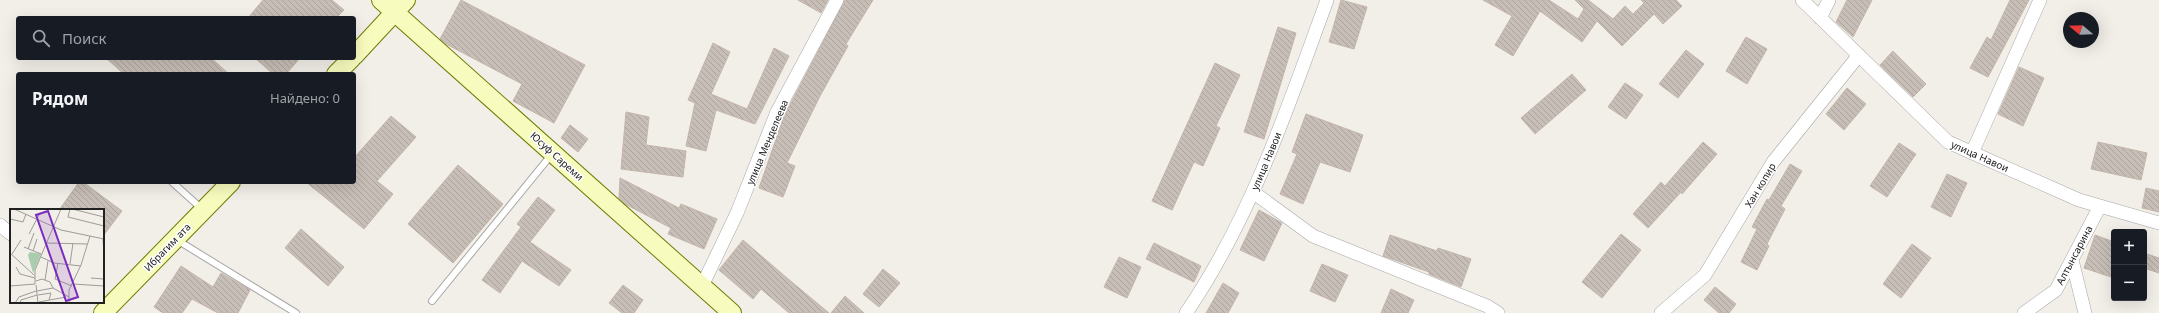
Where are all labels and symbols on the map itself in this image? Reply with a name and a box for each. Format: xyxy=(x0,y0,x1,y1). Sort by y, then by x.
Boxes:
north arrow xyxy=(2063,12,2099,48)
street label: улица Менделеева xyxy=(743,97,791,187)
street label: Юсуф Сареми xyxy=(527,128,587,184)
street label: улица Навои xyxy=(1247,130,1285,192)
street label: улица Навои xyxy=(1949,137,2011,175)
street label: Хан копир xyxy=(1741,160,1779,210)
inset map xyxy=(10,209,104,303)
street label: Ибрагим ата xyxy=(141,220,193,274)
street label: Алтынсарина xyxy=(2053,223,2095,287)

